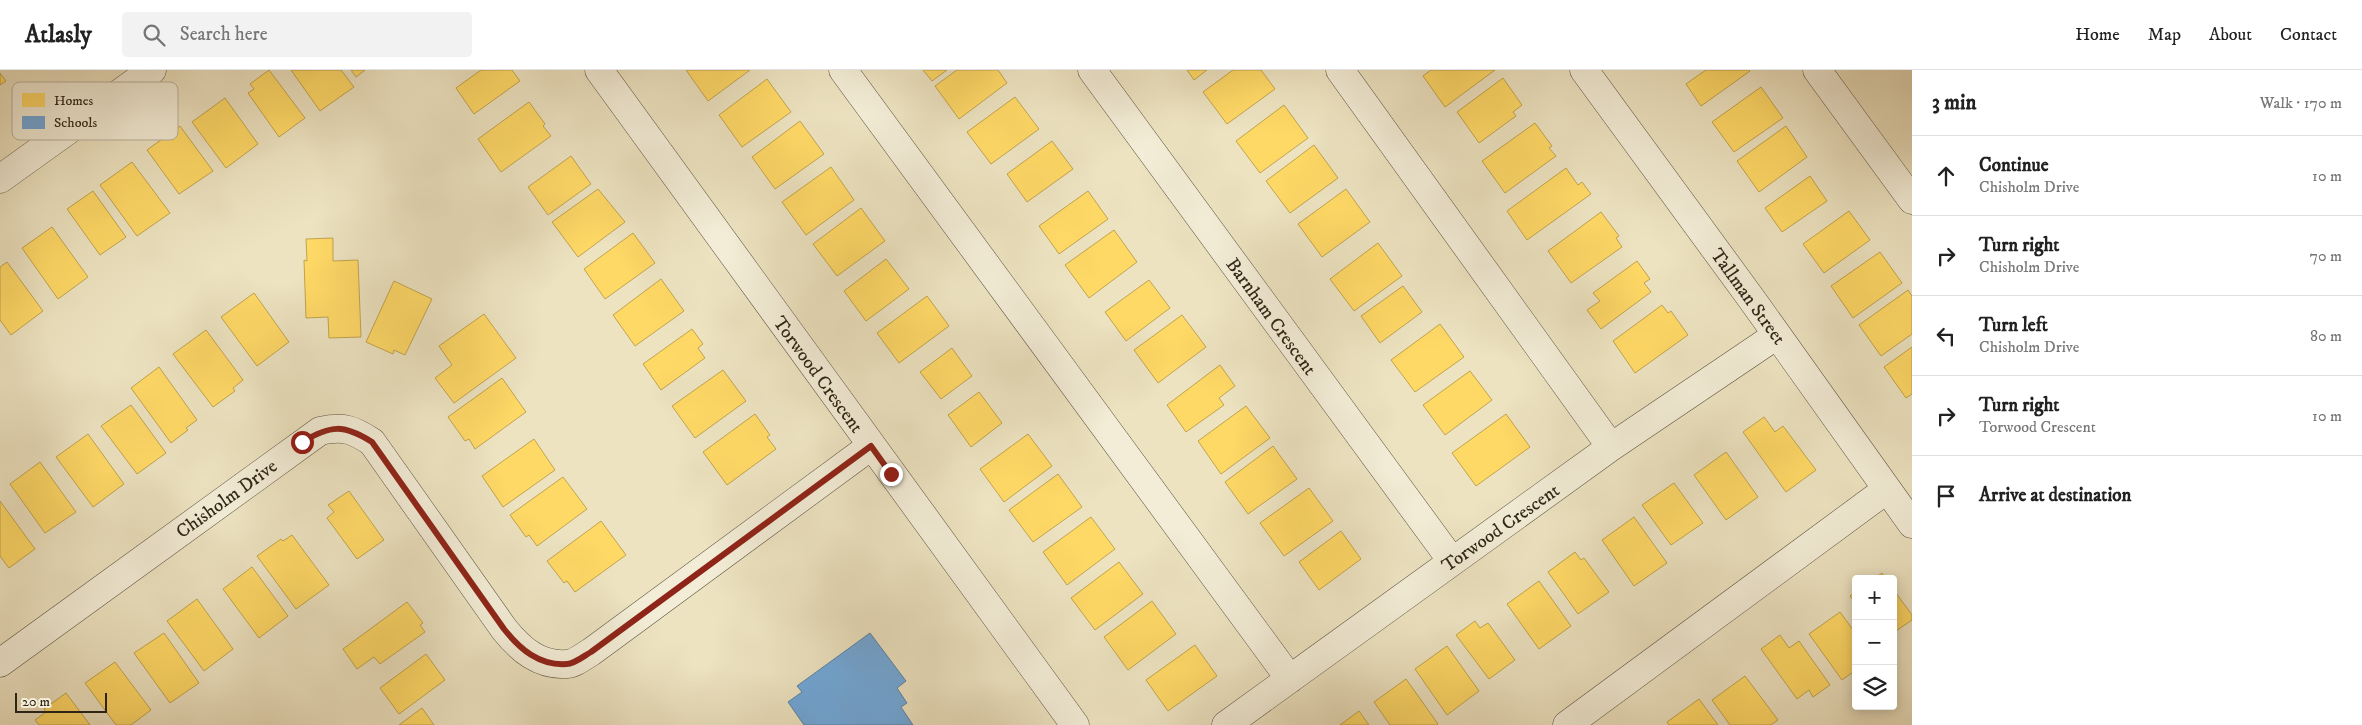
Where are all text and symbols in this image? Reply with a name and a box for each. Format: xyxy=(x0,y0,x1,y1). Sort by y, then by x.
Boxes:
search box xyxy=(122,12,472,57)
text: Atlasly xyxy=(25,20,92,50)
icon: search xyxy=(140,21,168,49)
text: Search here xyxy=(180,23,268,46)
text: Home xyxy=(2075,24,2120,46)
text: Map xyxy=(2148,24,2181,46)
text: About xyxy=(2209,24,2252,46)
text: Contact xyxy=(2280,24,2337,46)
legend xyxy=(12,82,178,140)
text: 3 min xyxy=(1932,90,1977,116)
text: Homes xyxy=(54,92,94,110)
text: Walk · 170 m xyxy=(2260,93,2342,113)
text: Schools xyxy=(54,114,97,132)
text: Continue xyxy=(1979,154,2049,177)
icon: ahead xyxy=(1932,162,1960,190)
text: 10 m xyxy=(2312,166,2342,186)
text: Chisholm Drive xyxy=(1979,177,2079,197)
text: Turn right xyxy=(1979,234,2059,257)
icon: right xyxy=(1932,242,1960,270)
street label: Tallman Street xyxy=(1705,244,1790,350)
text: 70 m xyxy=(2310,246,2342,266)
street label: Barnham Crescent xyxy=(1221,254,1321,380)
text: Chisholm Drive xyxy=(1979,257,2079,277)
street label: Torwood Crescent xyxy=(768,312,868,438)
text: Turn left xyxy=(1979,314,2048,337)
icon: left xyxy=(1932,322,1960,350)
text: 80 m xyxy=(2310,326,2342,346)
text: Chisholm Drive xyxy=(1979,337,2079,357)
text: Turn right xyxy=(1979,394,2059,417)
icon: right xyxy=(1932,402,1960,430)
text: 10 m xyxy=(2312,406,2342,426)
text: Torwood Crescent xyxy=(1979,417,2096,437)
route start xyxy=(291,431,314,454)
street label: Chisholm Drive xyxy=(172,455,282,544)
route end xyxy=(880,463,903,486)
street label: Torwood Crescent xyxy=(1437,479,1564,577)
icon: arrive xyxy=(1932,482,1960,510)
text: Arrive at destination xyxy=(1979,484,2131,507)
map controls xyxy=(1852,575,1897,710)
button: + xyxy=(1852,575,1897,620)
button: − xyxy=(1852,620,1897,665)
button: layers xyxy=(1852,665,1897,710)
scale bar xyxy=(15,690,108,713)
text: 20 m xyxy=(22,693,50,711)

